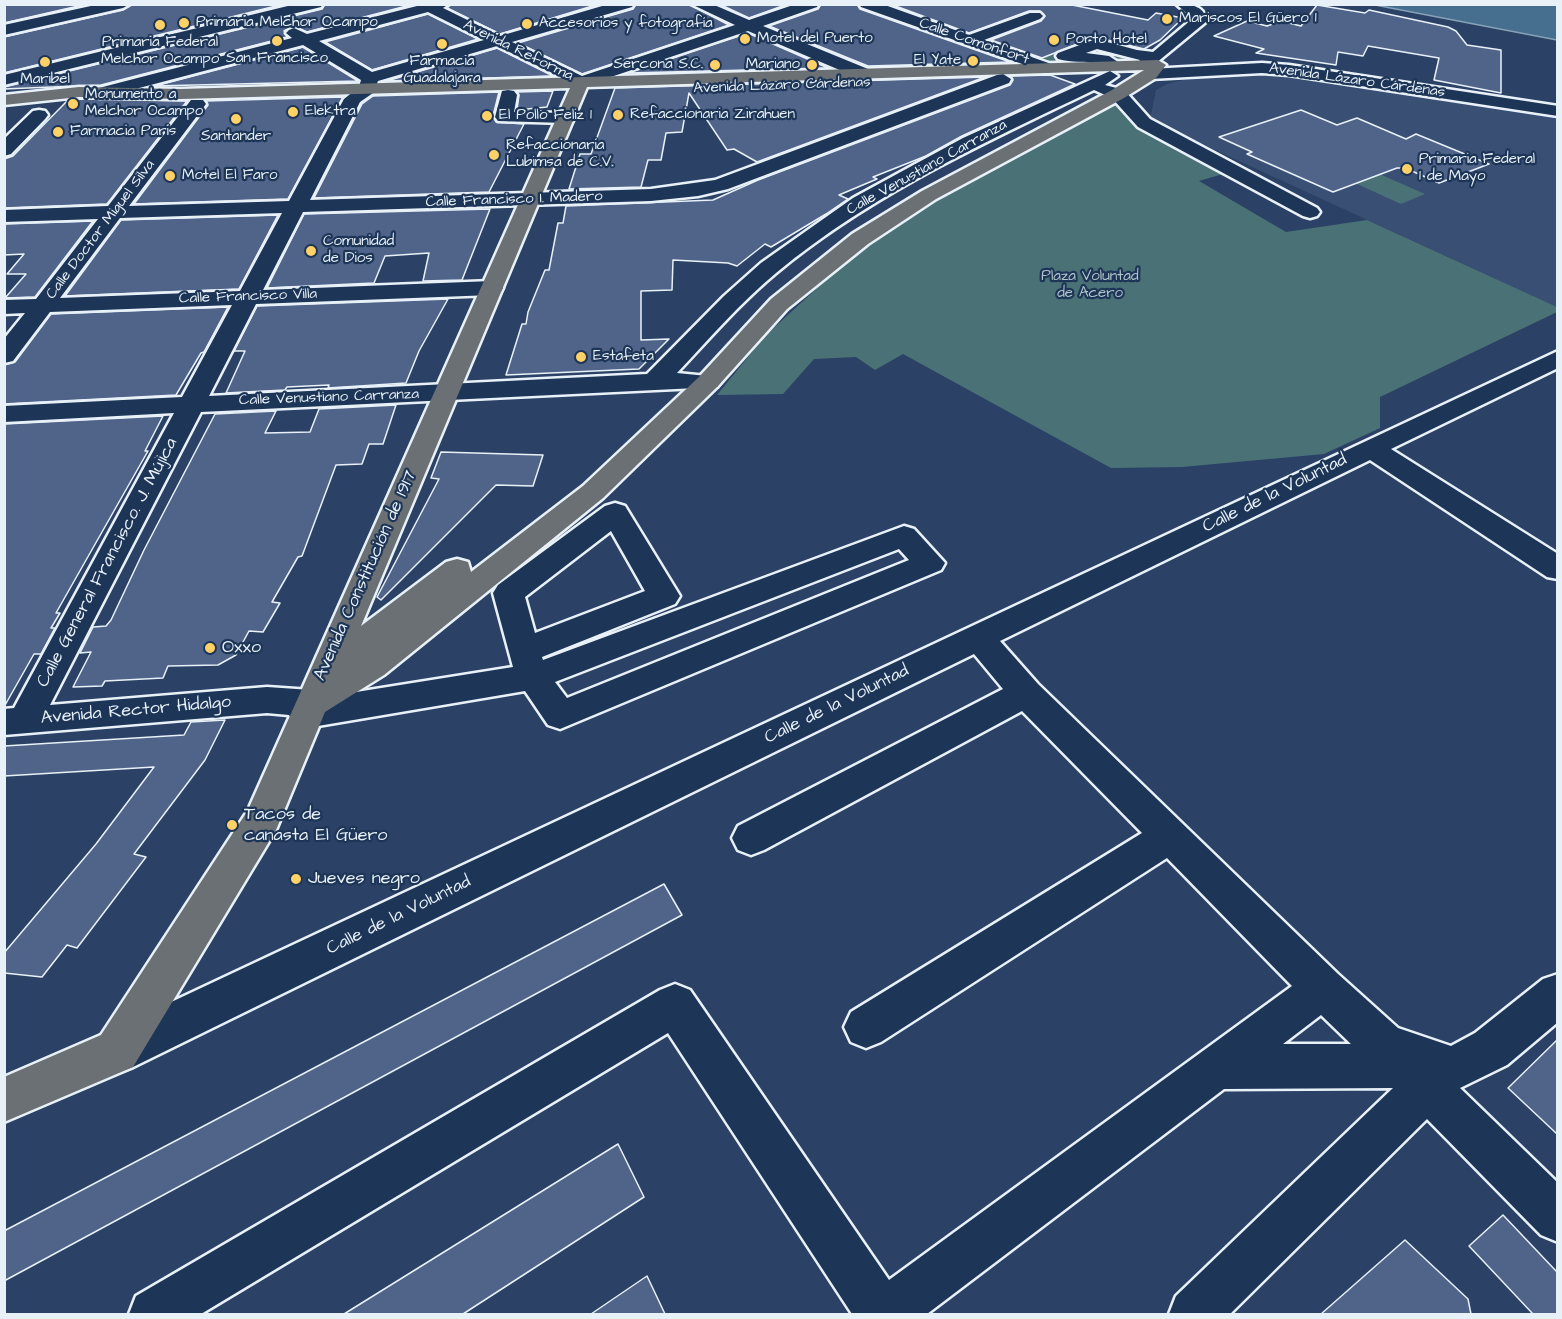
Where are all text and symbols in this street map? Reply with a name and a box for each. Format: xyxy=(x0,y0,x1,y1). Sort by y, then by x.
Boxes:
place label: Mariscos El Güero 1 xyxy=(1179,10,1317,28)
marker: Mariscos El Güero 1 xyxy=(1160,12,1174,26)
place label: Primaria Melchor Ocampo xyxy=(196,14,378,32)
place label: Accesorios y fotografía xyxy=(539,15,713,33)
street label: Calle Comonfort xyxy=(916,15,1032,69)
marker: Primaria Melchor Ocampo xyxy=(177,16,191,30)
street label: Avenida Reforma xyxy=(460,17,576,85)
marker: Accesorios y fotografía xyxy=(520,17,534,31)
marker: Primaria Federal Melchor Ocampo xyxy=(153,18,167,32)
place label: Motel del Puerto xyxy=(757,30,873,48)
place label: Porto Hotel xyxy=(1066,31,1147,49)
marker: Motel del Puerto xyxy=(738,32,752,46)
marker: Porto Hotel xyxy=(1047,33,1061,47)
place label: Primaria Federal Melchor Ocampo xyxy=(101,34,219,69)
marker: San Francisco xyxy=(270,34,284,48)
marker: Farmacia Guadalajara xyxy=(435,37,449,51)
place label: San Francisco xyxy=(226,50,328,68)
place label: El Yate xyxy=(914,52,961,70)
place label: Farmacia Guadalajara xyxy=(403,53,481,88)
marker: El Yate xyxy=(966,54,980,68)
marker: Maribel xyxy=(38,55,52,69)
place label: Sercona S.C. xyxy=(613,56,703,74)
place label: Mariano xyxy=(746,56,800,74)
marker: Sercona S.C. xyxy=(708,58,722,72)
marker: Mariano xyxy=(805,58,819,72)
street label: Avenida Lázaro Cárdenas xyxy=(1268,60,1446,102)
place label: Maribel xyxy=(20,71,70,89)
street label: Avenida Lázaro Cárdenas xyxy=(693,74,871,98)
place label: Monumento a Melchor Ocampo xyxy=(85,86,203,121)
marker: Monumento a Melchor Ocampo xyxy=(66,97,80,111)
place label: Elektra xyxy=(305,103,356,121)
marker: Elektra xyxy=(286,105,300,119)
place label: Refaccionaria Zirahuen xyxy=(630,106,795,124)
place label: El Pollo Feliz 1 xyxy=(499,107,592,125)
marker: Refaccionaria Zirahuen xyxy=(611,108,625,122)
marker: El Pollo Feliz 1 xyxy=(480,109,494,123)
marker: Santander xyxy=(229,112,243,126)
street label: Calle Venustiano Carranza xyxy=(844,116,1010,220)
place label: Farmacia Paris xyxy=(70,123,176,141)
marker: Farmacia Paris xyxy=(51,125,65,139)
place label: Santander xyxy=(201,128,271,146)
place label: Refaccionaria Lubimsa de C.V. xyxy=(506,137,614,172)
marker: Refaccionaria Lubimsa de C.V. xyxy=(487,148,501,162)
place label: Primaria Federal 1 de Mayo xyxy=(1419,151,1535,186)
street label: Calle Doctor Miguel Silva xyxy=(43,157,159,303)
marker: Primaria Federal 1 de Mayo xyxy=(1400,162,1414,176)
place label: Motel El Faro xyxy=(182,167,277,185)
marker: Motel El Faro xyxy=(163,169,177,183)
street label: Calle Francisco I. Madero xyxy=(425,188,603,212)
place label: Comunidad de Dios xyxy=(323,233,394,268)
marker: Comunidad de Dios xyxy=(304,244,318,258)
park label: Plaza Voluntad de Acero xyxy=(1041,268,1139,303)
street label: Calle Francisco Villa xyxy=(179,286,317,308)
place label: Estafeta xyxy=(593,348,654,366)
marker: Estafeta xyxy=(574,350,588,364)
street label: Calle Venustiano Carranza xyxy=(239,386,419,410)
street label: Calle General Francisco. J. Mújica xyxy=(33,435,183,691)
street label: Calle de la Voluntad xyxy=(1199,450,1351,538)
street label: Avenida Constitución de 1917 xyxy=(310,468,422,684)
place label: Oxxo xyxy=(222,637,261,659)
marker: Oxxo xyxy=(203,641,217,655)
street label: Calle de la Voluntad xyxy=(761,661,913,749)
street label: Avenida Rector Hidalgo xyxy=(40,692,232,730)
place label: Tacos de canasta El Güero xyxy=(244,804,387,846)
marker: Tacos de canasta El Güero xyxy=(225,818,239,832)
place label: Jueves negro xyxy=(308,868,420,890)
marker: Jueves negro xyxy=(289,872,303,886)
street label: Calle de la Voluntad xyxy=(323,872,475,960)

